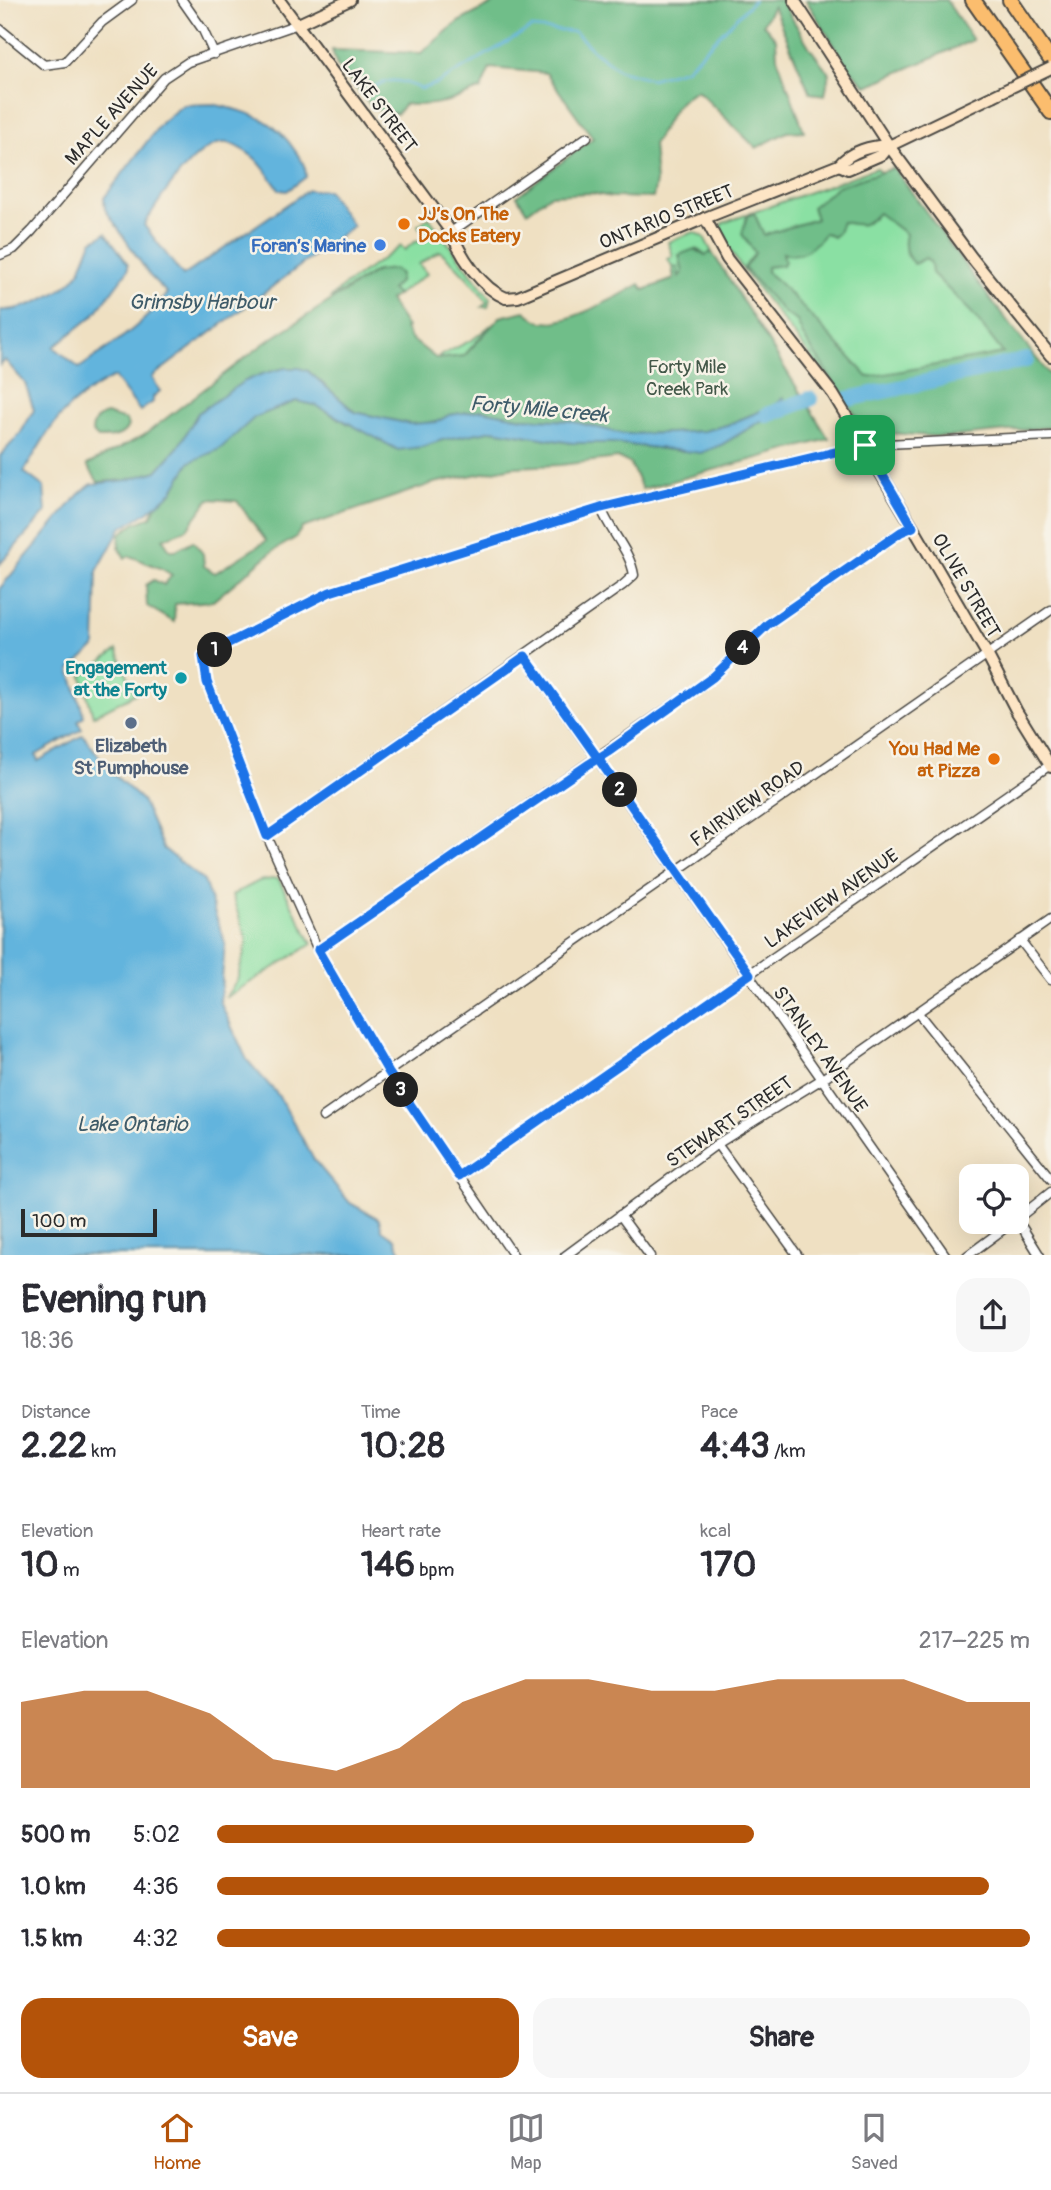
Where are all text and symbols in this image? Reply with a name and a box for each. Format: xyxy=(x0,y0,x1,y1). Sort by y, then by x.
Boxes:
street label: LAKE STREET xyxy=(336,54,422,157)
street label: MAPLE AVENUE xyxy=(60,59,164,170)
street label: ONTARIO STREET xyxy=(596,179,737,255)
place label: JJ’s On The Docks Eatery xyxy=(418,202,521,248)
marker: JJ’s On The Docks Eatery xyxy=(396,216,412,232)
place label: Foran’s Marine xyxy=(251,234,367,258)
marker: Foran’s Marine xyxy=(372,237,388,253)
water label: Grimsby Harbour xyxy=(129,289,278,316)
park label: Forty Mile Creek Park xyxy=(646,355,728,401)
water label: Forty Mile creek xyxy=(469,390,611,429)
pin xyxy=(835,415,895,475)
icon: arrive xyxy=(846,426,884,464)
street label: OLIVE STREET xyxy=(927,529,1006,642)
pin: 4 xyxy=(726,630,760,666)
pin: 1 xyxy=(198,632,232,668)
text: 4 xyxy=(737,635,748,659)
text: 1 xyxy=(211,637,218,661)
place label: Engagement at the Forty xyxy=(65,656,168,702)
marker: Engagement at the Forty xyxy=(173,670,189,686)
marker: Elizabeth St Pumphouse xyxy=(123,715,139,731)
place label: Elizabeth St Pumphouse xyxy=(74,734,189,780)
place label: You Had Me at Pizza xyxy=(888,737,981,783)
marker: You Had Me at Pizza xyxy=(986,751,1002,767)
street label: FAIRVIEW ROAD xyxy=(686,755,810,852)
pin: 2 xyxy=(602,772,638,808)
text: 2 xyxy=(614,777,625,801)
street label: LAKEVIEW AVENUE xyxy=(760,844,903,954)
street label: STANLEY AVENUE xyxy=(768,982,873,1117)
street label: STEWART STREET xyxy=(662,1071,797,1173)
pin: 3 xyxy=(384,1072,418,1108)
text: 3 xyxy=(395,1077,406,1101)
water label: Lake Ontario xyxy=(76,1111,189,1138)
map controls xyxy=(959,1164,1029,1234)
button: locate xyxy=(959,1164,1029,1234)
scale bar xyxy=(21,1206,158,1238)
text: 100 m xyxy=(32,1209,86,1233)
text: Evening run xyxy=(21,1276,207,1324)
button: share xyxy=(956,1278,1030,1352)
text: 18:36 xyxy=(21,1326,74,1355)
text: Distance xyxy=(21,1400,90,1424)
text: Time xyxy=(361,1400,400,1424)
text: Pace xyxy=(700,1400,738,1424)
text: 2.22 xyxy=(21,1424,87,1468)
text: 10:28 xyxy=(361,1424,445,1468)
text: 4:43 xyxy=(700,1424,770,1468)
text: km xyxy=(87,1439,116,1463)
text: /km xyxy=(770,1439,806,1463)
text: Elevation xyxy=(21,1519,93,1543)
text: Heart rate xyxy=(361,1519,441,1543)
text: kcal xyxy=(700,1519,731,1543)
text: 10 xyxy=(21,1543,59,1587)
text: 146 xyxy=(361,1543,415,1587)
text: 170 xyxy=(700,1543,756,1587)
text: m xyxy=(59,1558,80,1582)
text: bpm xyxy=(415,1558,454,1582)
text: Elevation xyxy=(21,1626,109,1655)
text: 217–225 m xyxy=(919,1626,1030,1655)
text: 500 m xyxy=(21,1820,90,1849)
text: 5:02 xyxy=(133,1820,180,1849)
text: 1.0 km xyxy=(21,1872,86,1901)
text: 4:36 xyxy=(133,1872,179,1901)
text: 1.5 km xyxy=(21,1924,83,1953)
text: 4:32 xyxy=(133,1924,178,1953)
button: Save xyxy=(21,1998,519,2078)
button: Share xyxy=(533,1998,1030,2078)
tab: Home xyxy=(153,2109,201,2175)
tab: Map xyxy=(507,2109,545,2175)
tab: Saved xyxy=(851,2109,898,2175)

